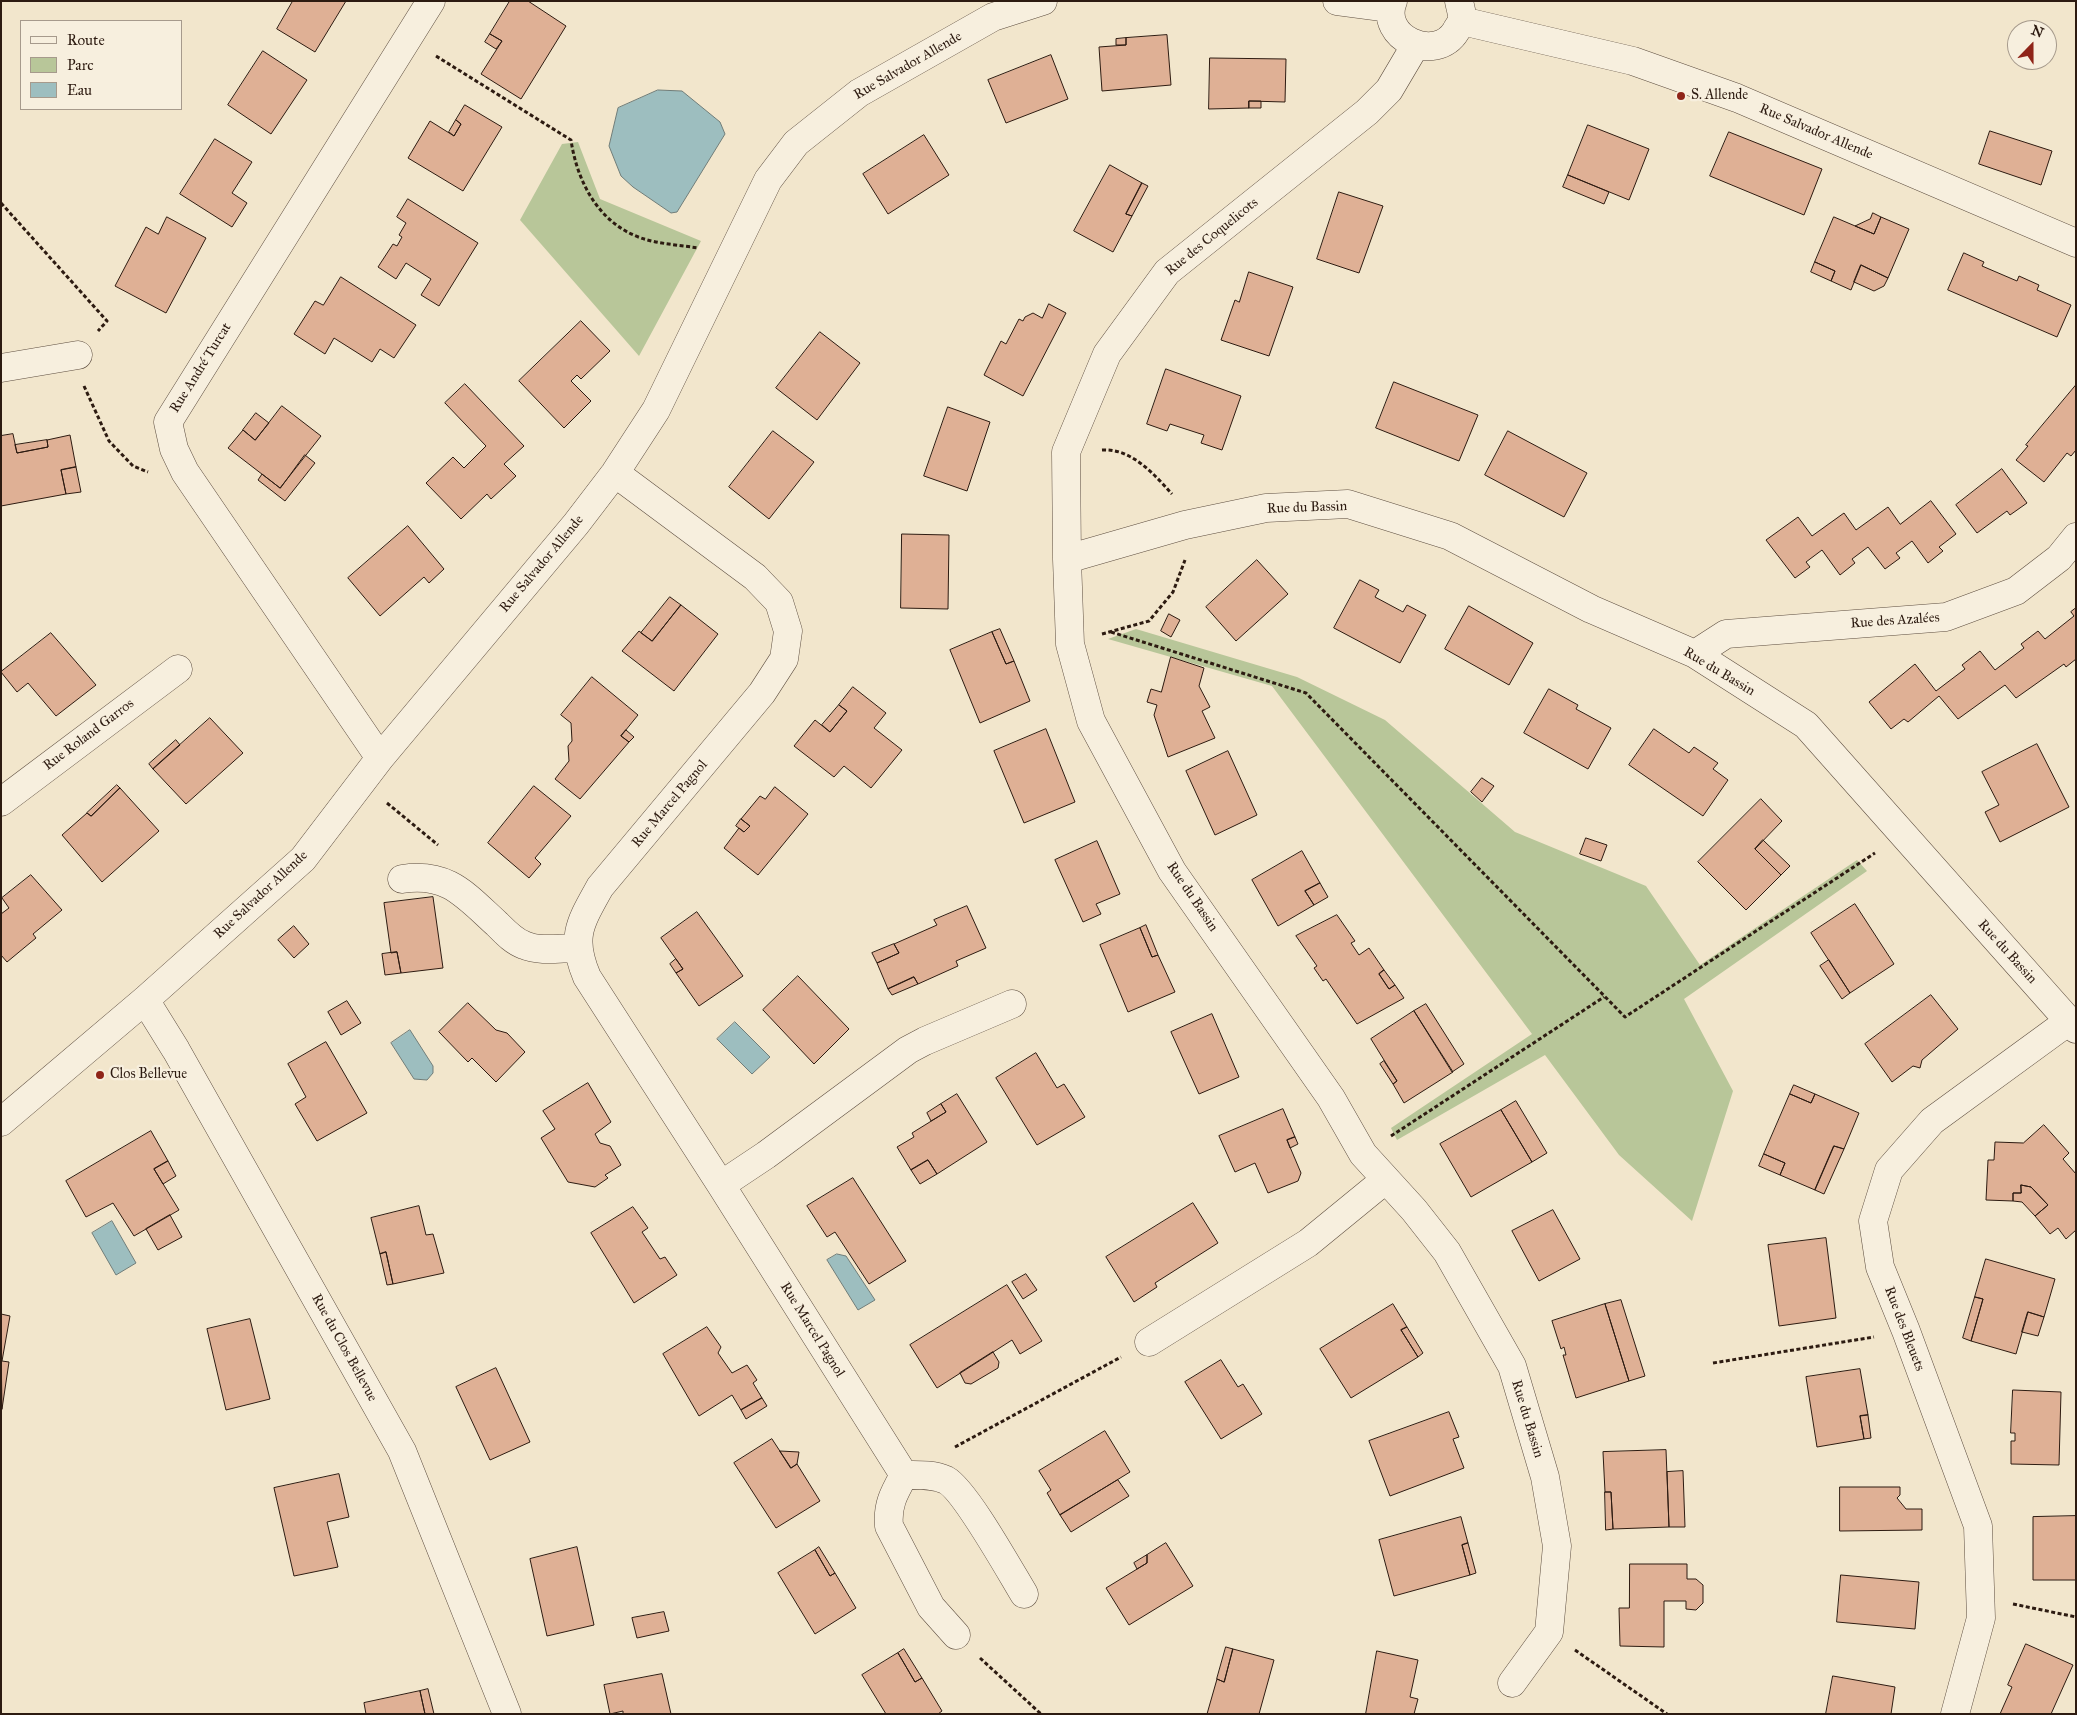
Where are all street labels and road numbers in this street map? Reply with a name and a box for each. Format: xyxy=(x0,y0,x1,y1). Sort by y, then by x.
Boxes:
street label: Rue Salvador Allende xyxy=(851,28,965,104)
street label: Rue Salvador Allende xyxy=(1757,100,1875,164)
street label: Rue des Coquelicots xyxy=(1162,194,1262,280)
street label: Rue André Turcat xyxy=(167,320,235,416)
street label: Rue du Bassin xyxy=(1267,498,1347,518)
street label: Rue Salvador Allende xyxy=(496,512,588,616)
street label: Rue des Azalées xyxy=(1850,610,1940,632)
street label: Rue du Bassin xyxy=(1680,644,1758,700)
street label: Rue Roland Garros xyxy=(40,695,138,775)
street label: Rue Marcel Pagnol xyxy=(629,757,711,851)
street label: Rue Salvador Allende xyxy=(211,847,311,943)
street label: Rue du Bassin xyxy=(1163,859,1221,935)
street label: Rue du Bassin xyxy=(1974,917,2040,987)
street label: Rue Marcel Pagnol xyxy=(776,1279,848,1381)
street label: Rue des Bleuets xyxy=(1880,1284,1928,1374)
street label: Rue du Clos Bellevue xyxy=(307,1291,381,1405)
street label: Rue du Bassin xyxy=(1507,1378,1547,1460)

